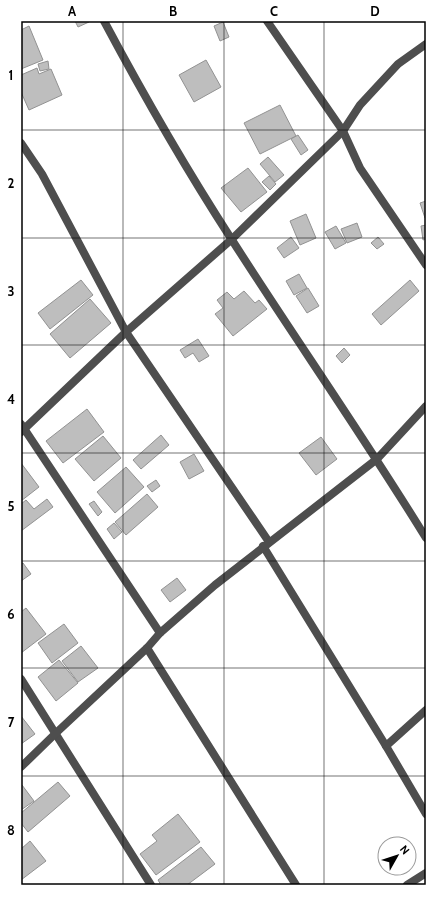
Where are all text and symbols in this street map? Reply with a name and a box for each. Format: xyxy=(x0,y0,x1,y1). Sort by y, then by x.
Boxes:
text: A xyxy=(68,3,77,19)
text: B xyxy=(169,3,177,19)
text: C xyxy=(270,3,278,19)
text: D xyxy=(370,3,380,19)
text: 1 xyxy=(9,67,13,83)
text: 2 xyxy=(8,175,15,191)
text: 3 xyxy=(7,283,15,299)
text: 4 xyxy=(7,391,15,407)
text: 5 xyxy=(8,498,15,514)
text: 6 xyxy=(7,606,15,622)
text: 7 xyxy=(8,714,15,730)
text: 8 xyxy=(7,822,15,838)
north arrow xyxy=(377,836,417,876)
text: N xyxy=(397,842,413,857)

